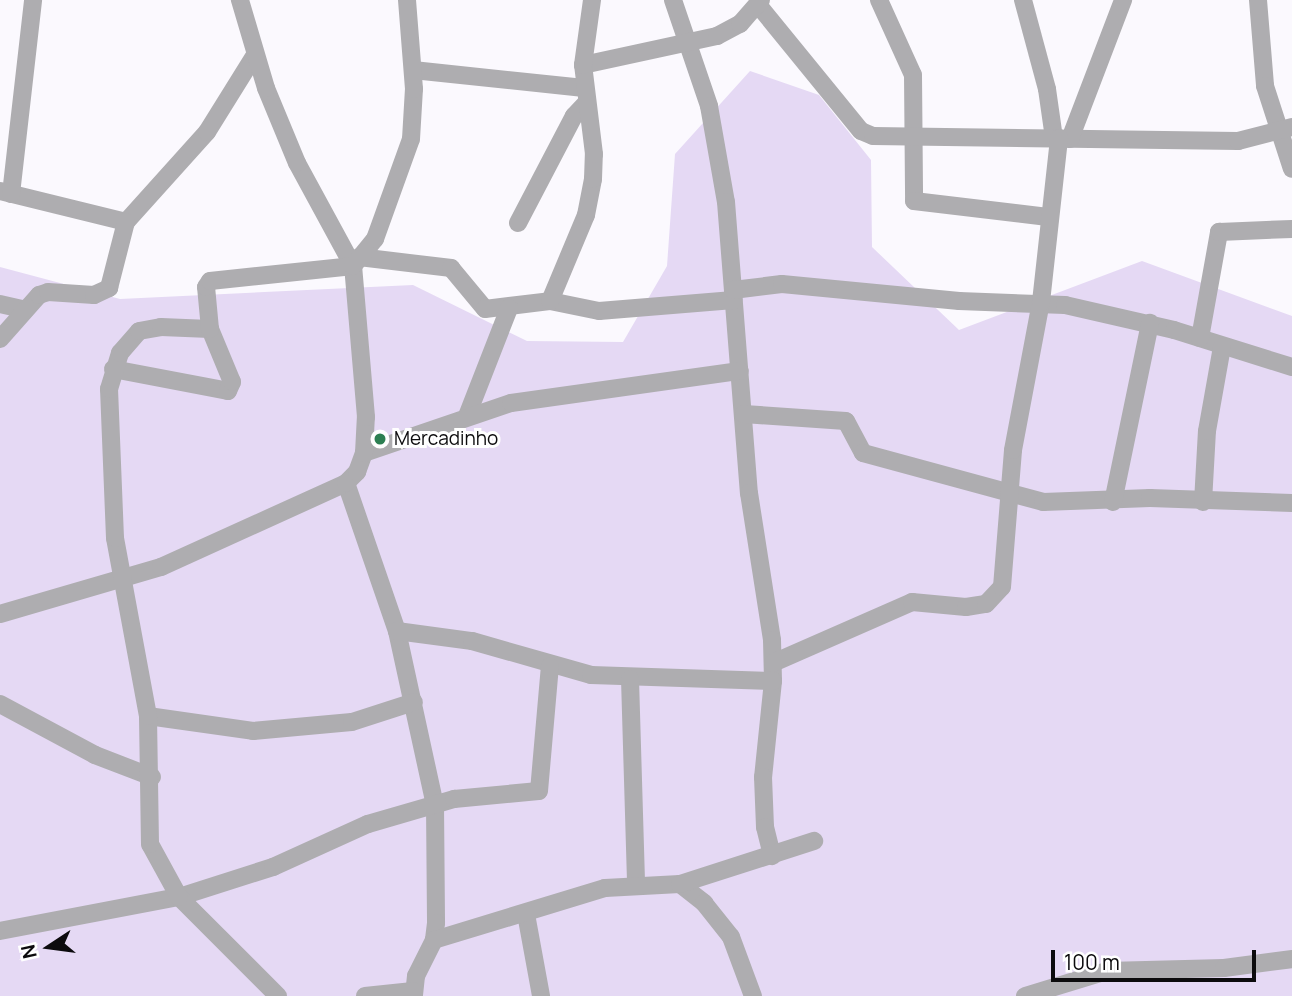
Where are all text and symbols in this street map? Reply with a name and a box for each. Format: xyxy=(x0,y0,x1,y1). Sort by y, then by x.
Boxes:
place label: Mercadinho xyxy=(394,428,498,450)
marker: Mercadinho xyxy=(372,431,388,447)
north arrow xyxy=(14,912,84,982)
scale bar xyxy=(1054,936,1259,980)
text: N xyxy=(14,942,43,961)
text: 100 m xyxy=(1064,948,1120,976)

